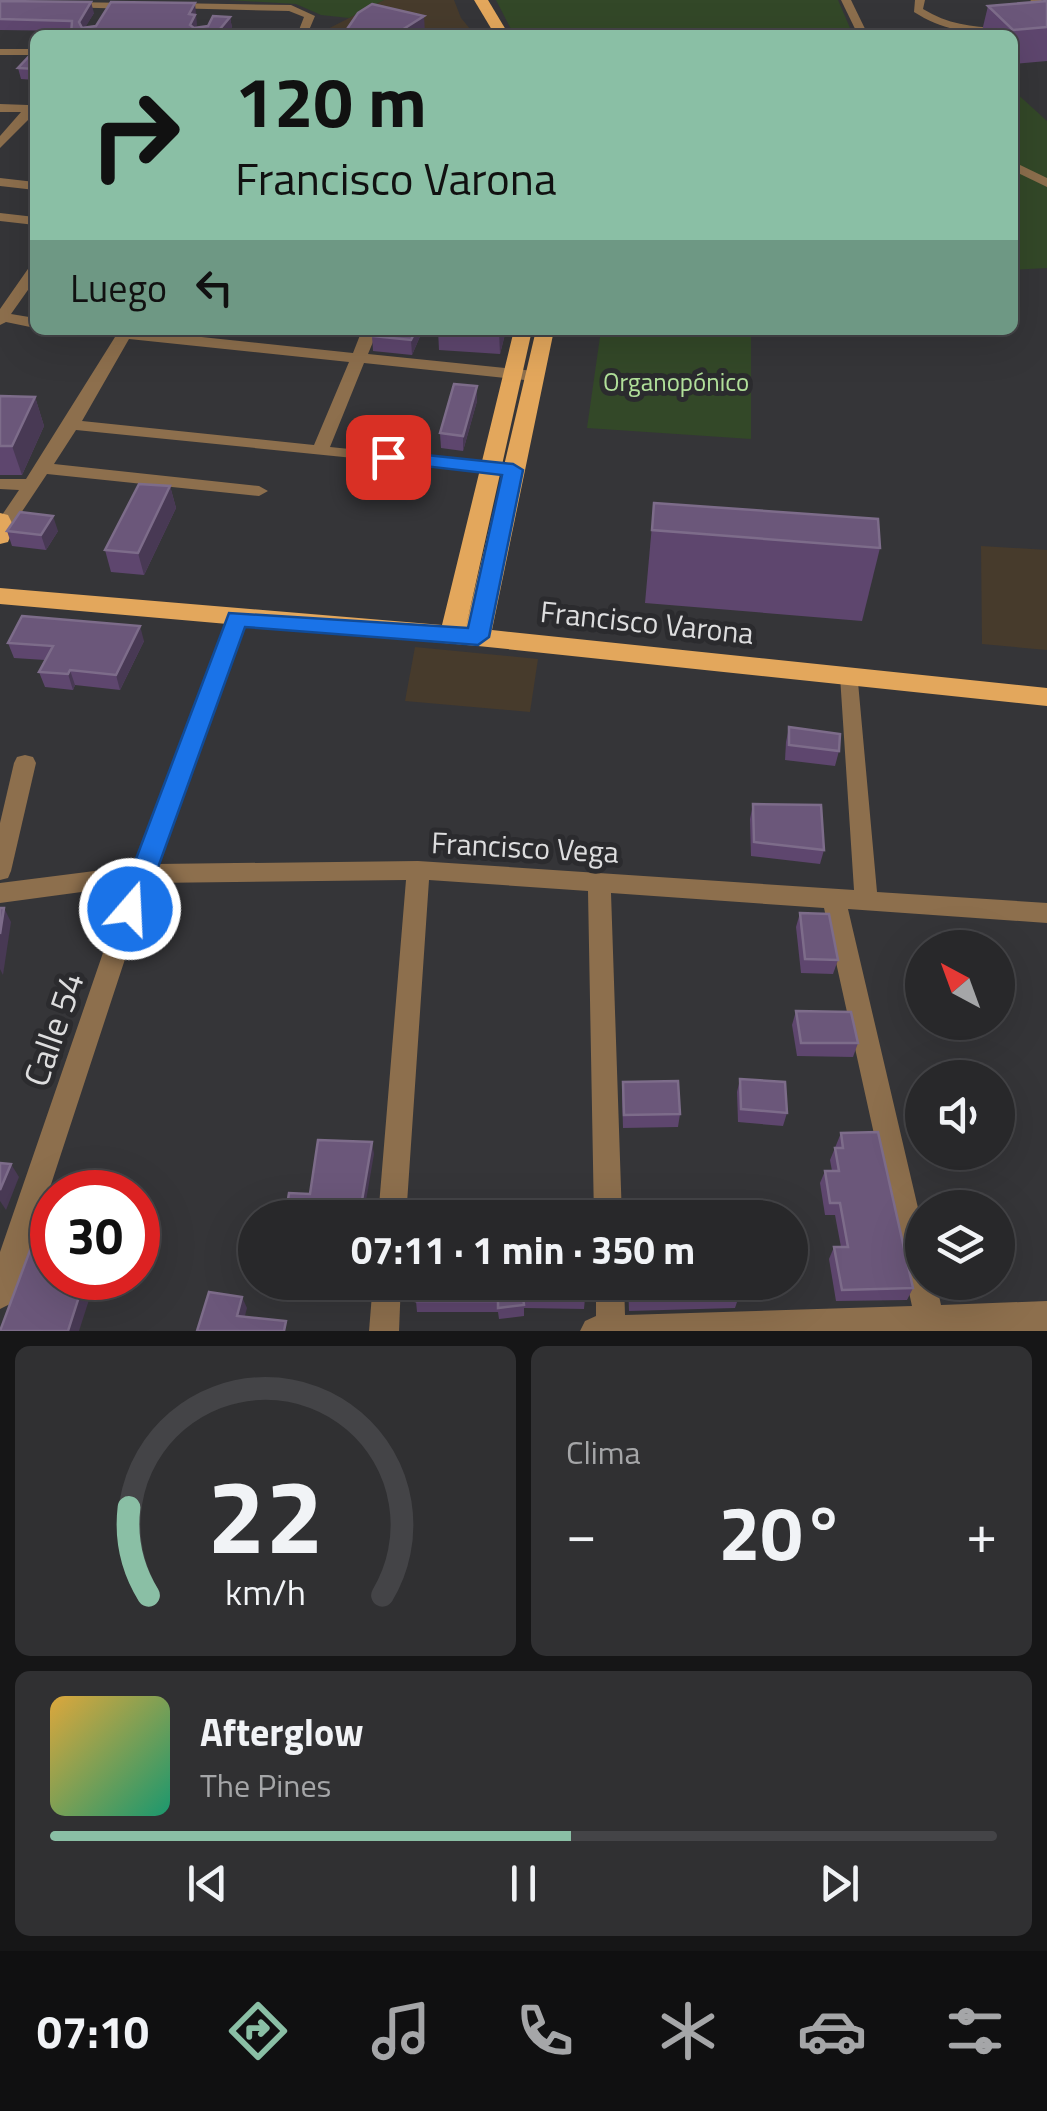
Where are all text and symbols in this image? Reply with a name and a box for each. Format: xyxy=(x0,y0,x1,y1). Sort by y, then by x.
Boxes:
text: 120 m xyxy=(235,48,427,154)
icon: right xyxy=(70,70,200,200)
text: Francisco Varona xyxy=(235,144,557,212)
text: Luego xyxy=(70,259,167,317)
icon: left xyxy=(187,260,242,315)
park label: Organopónico xyxy=(603,363,749,401)
pin xyxy=(346,415,431,500)
icon: arrive xyxy=(361,430,416,485)
street label: Francisco Varona xyxy=(538,588,756,656)
street label: Francisco Vega xyxy=(430,819,620,875)
position arrow xyxy=(78,857,182,961)
north arrow xyxy=(905,930,1015,1040)
map controls xyxy=(905,930,1015,1300)
street label: Calle 54 xyxy=(8,965,98,1093)
button: sound xyxy=(905,1060,1015,1170)
speed limit sign: 30 xyxy=(30,1170,160,1300)
button: layers xyxy=(905,1190,1015,1300)
text: 07:11 · 1 min · 350 m xyxy=(351,1221,695,1279)
text: Clima xyxy=(566,1428,641,1476)
text: 22 xyxy=(207,1435,324,1593)
text: 20° xyxy=(718,1475,845,1589)
text: − xyxy=(566,1491,597,1574)
text: + xyxy=(966,1491,997,1574)
text: km/h xyxy=(225,1564,306,1619)
text: Afterglow xyxy=(200,1703,364,1761)
text: The Pines xyxy=(200,1761,331,1809)
icon: previous xyxy=(180,1856,235,1911)
icon: pause xyxy=(496,1856,551,1911)
icon: next xyxy=(812,1856,867,1911)
icon: directions xyxy=(223,1996,293,2066)
icon: music xyxy=(366,1996,436,2066)
icon: phone xyxy=(510,1996,580,2066)
icon: climate xyxy=(653,1996,723,2066)
icon: car xyxy=(797,1996,867,2066)
icon: filters xyxy=(940,1996,1010,2066)
text: 07:10 xyxy=(37,1997,149,2065)

